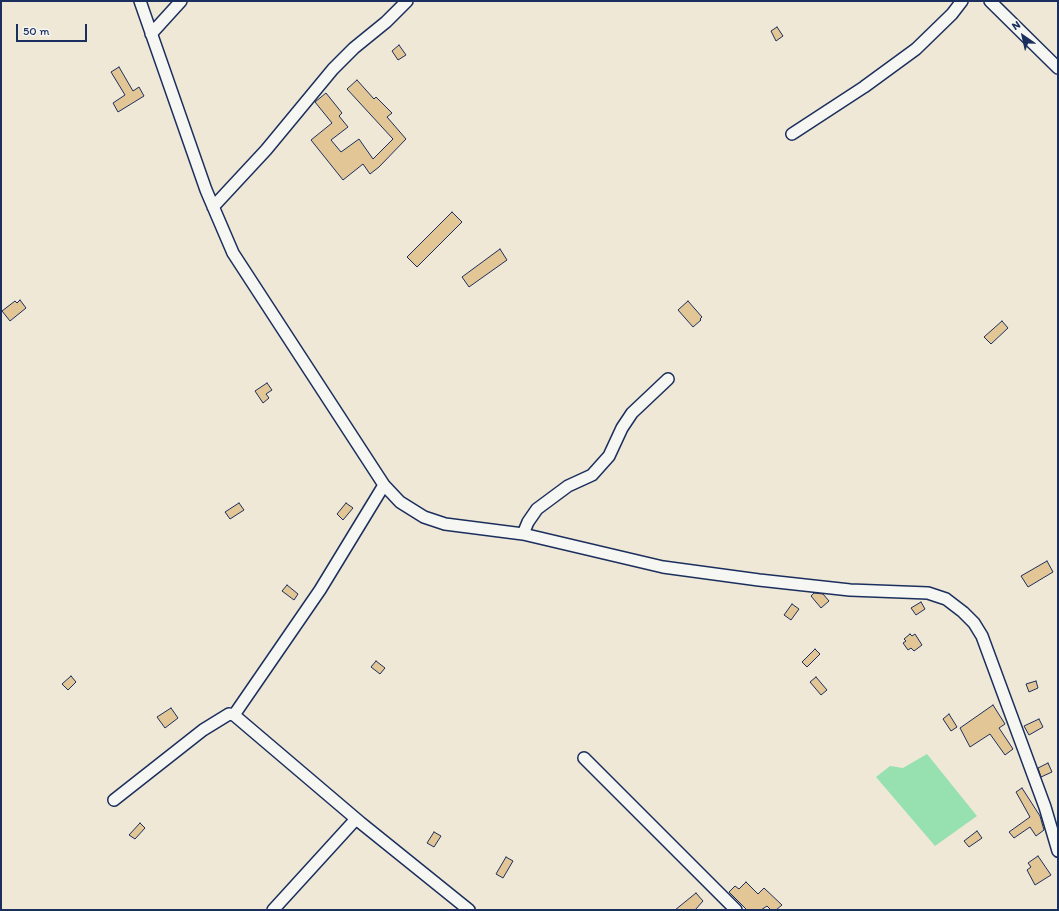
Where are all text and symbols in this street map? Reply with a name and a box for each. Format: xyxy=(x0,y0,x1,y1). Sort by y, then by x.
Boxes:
scale bar xyxy=(18,16,89,42)
north arrow xyxy=(1003,16,1043,56)
text: N xyxy=(1009,18,1023,33)
text: 50 m xyxy=(23,24,49,38)

